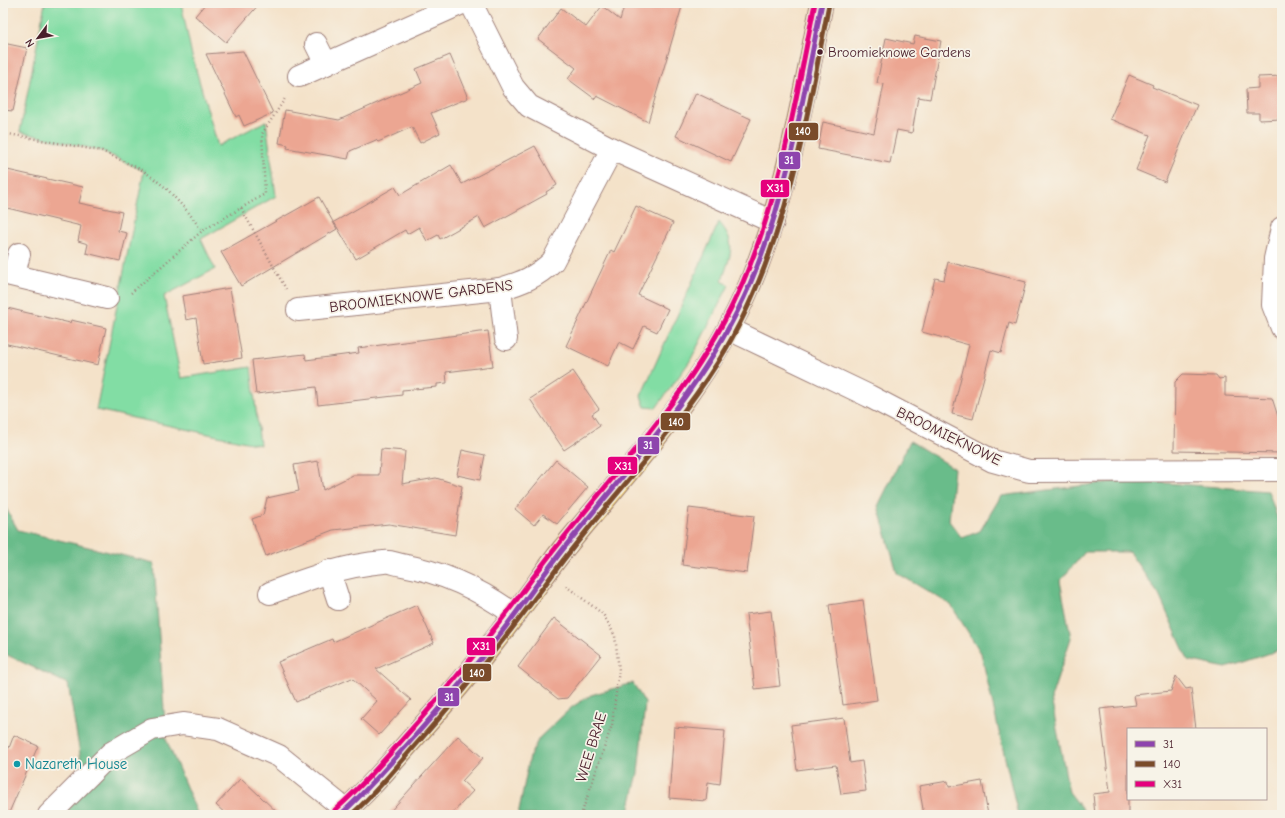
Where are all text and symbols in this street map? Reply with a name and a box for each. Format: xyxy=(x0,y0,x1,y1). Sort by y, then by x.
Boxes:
north arrow xyxy=(18,18,58,58)
text: N xyxy=(23,37,37,50)
place label: Broomieknowe Gardens xyxy=(828,44,971,61)
marker: Broomieknowe Gardens xyxy=(815,47,825,57)
line badge: 140 xyxy=(788,122,819,141)
text: 140 xyxy=(795,125,811,138)
line badge: 31 xyxy=(778,151,801,170)
text: 31 xyxy=(784,154,794,167)
line badge: X31 xyxy=(760,179,790,198)
text: X31 xyxy=(766,182,784,195)
street label: BROOMIEKNOWE GARDENS xyxy=(328,276,514,316)
street label: BROOMIEKNOWE xyxy=(894,403,1004,469)
line badge: 140 xyxy=(660,412,691,431)
text: 140 xyxy=(668,416,684,429)
line badge: 31 xyxy=(637,436,660,455)
text: 31 xyxy=(643,439,653,452)
line badge: X31 xyxy=(607,456,638,475)
text: X31 xyxy=(614,460,632,473)
line badge: X31 xyxy=(466,637,496,656)
text: X31 xyxy=(472,640,490,653)
line badge: 140 xyxy=(462,663,492,682)
text: 140 xyxy=(469,667,485,680)
line badge: 31 xyxy=(437,687,460,707)
text: 31 xyxy=(444,691,454,704)
street label: WEE BRAE xyxy=(572,710,610,784)
legend xyxy=(1127,728,1267,800)
text: 31 xyxy=(1163,737,1174,751)
place label: Nazareth House xyxy=(25,755,128,773)
text: 140 xyxy=(1163,757,1181,771)
marker: Nazareth House xyxy=(12,759,22,769)
text: X31 xyxy=(1163,777,1182,791)

